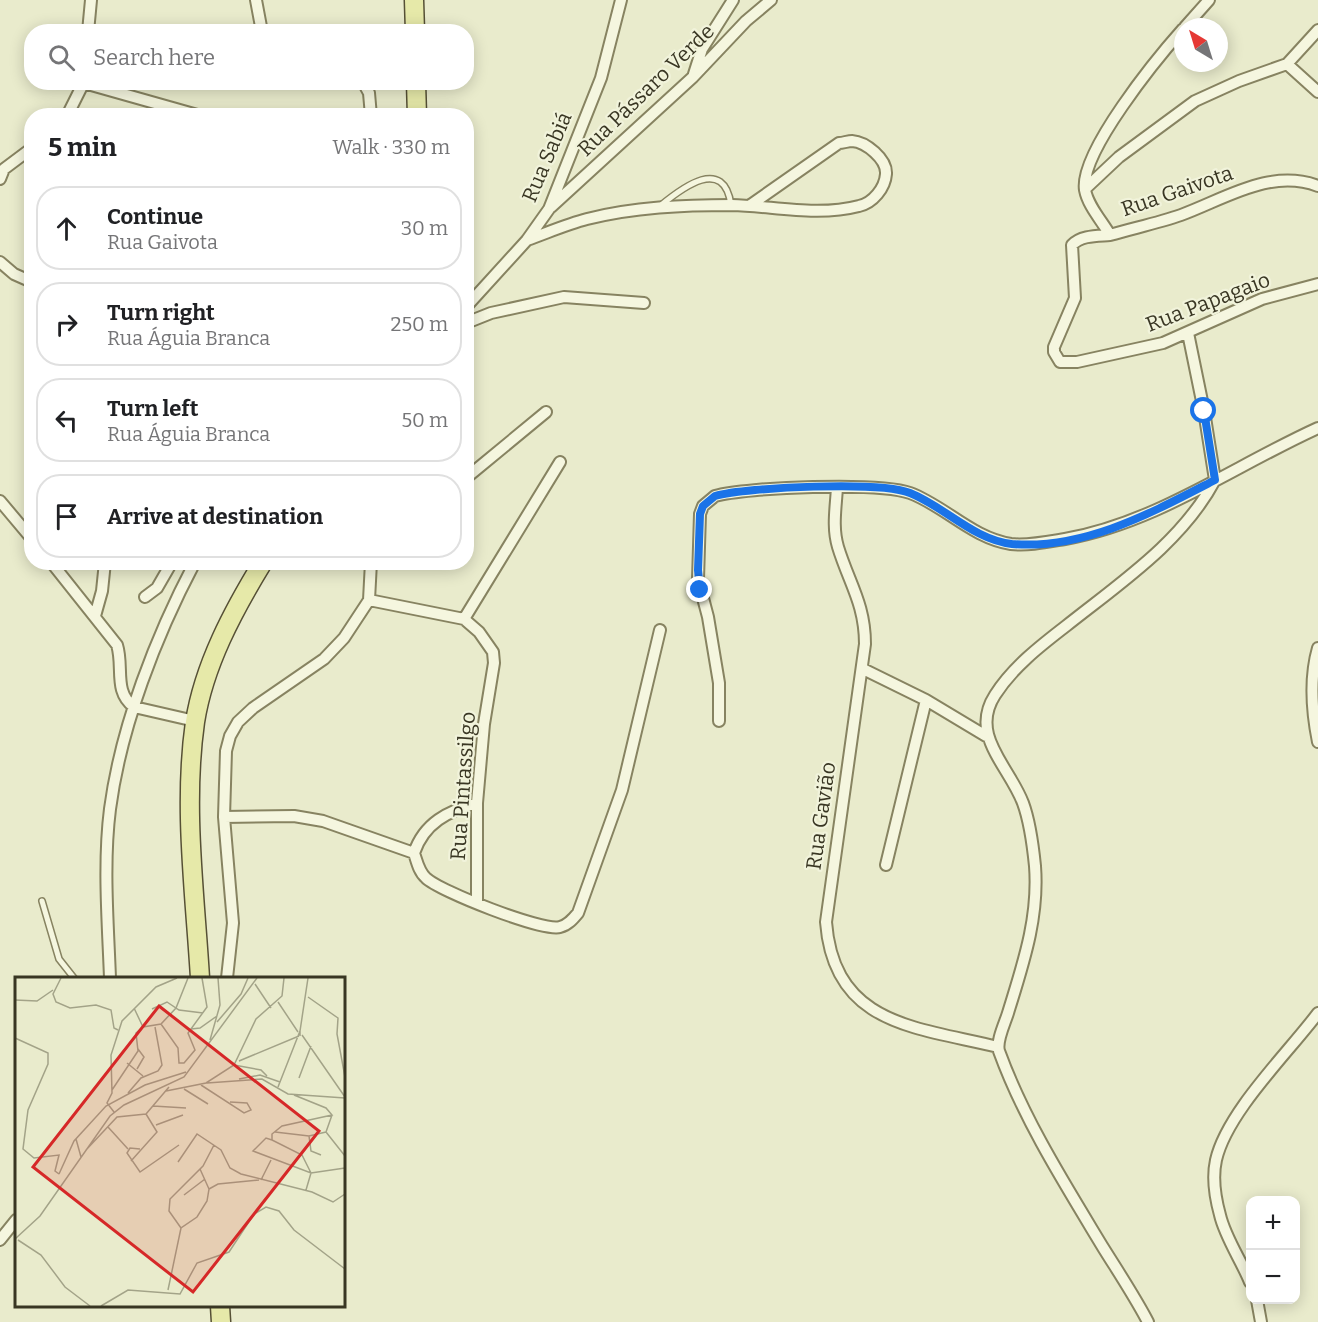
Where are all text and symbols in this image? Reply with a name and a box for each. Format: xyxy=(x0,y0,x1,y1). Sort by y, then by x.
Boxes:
street label: Rua Pássaro Verde xyxy=(572,18,720,162)
north arrow xyxy=(1174,18,1228,72)
search box xyxy=(24,24,474,90)
icon: search xyxy=(45,41,78,74)
text: Search here xyxy=(93,44,215,71)
street label: Rua Sabiá xyxy=(516,108,578,206)
text: 5 min xyxy=(48,132,117,163)
text: Walk · 330 m xyxy=(333,135,450,159)
street label: Rua Gaivota xyxy=(1118,160,1237,222)
text: Continue xyxy=(107,203,203,230)
icon: ahead xyxy=(50,212,83,245)
text: 30 m xyxy=(401,216,448,240)
text: Rua Gaivota xyxy=(107,230,218,254)
street label: Rua Papagaio xyxy=(1142,266,1274,338)
text: Turn right xyxy=(107,299,215,326)
icon: right xyxy=(50,308,83,341)
text: 250 m xyxy=(391,312,448,336)
text: Rua Águia Branca xyxy=(107,326,270,350)
text: Turn left xyxy=(107,395,199,422)
route start xyxy=(1190,397,1216,423)
icon: left xyxy=(50,404,83,437)
text: 50 m xyxy=(401,408,448,432)
text: Rua Águia Branca xyxy=(107,422,270,446)
icon: arrive xyxy=(50,500,83,533)
text: Arrive at destination xyxy=(107,503,323,530)
route end xyxy=(686,576,712,602)
street label: Rua Pintassilgo xyxy=(445,711,481,861)
street label: Rua Gavião xyxy=(801,760,841,872)
inset map xyxy=(15,977,345,1307)
map controls xyxy=(1246,1196,1300,1304)
button: + xyxy=(1246,1196,1300,1250)
button: − xyxy=(1246,1250,1300,1304)

